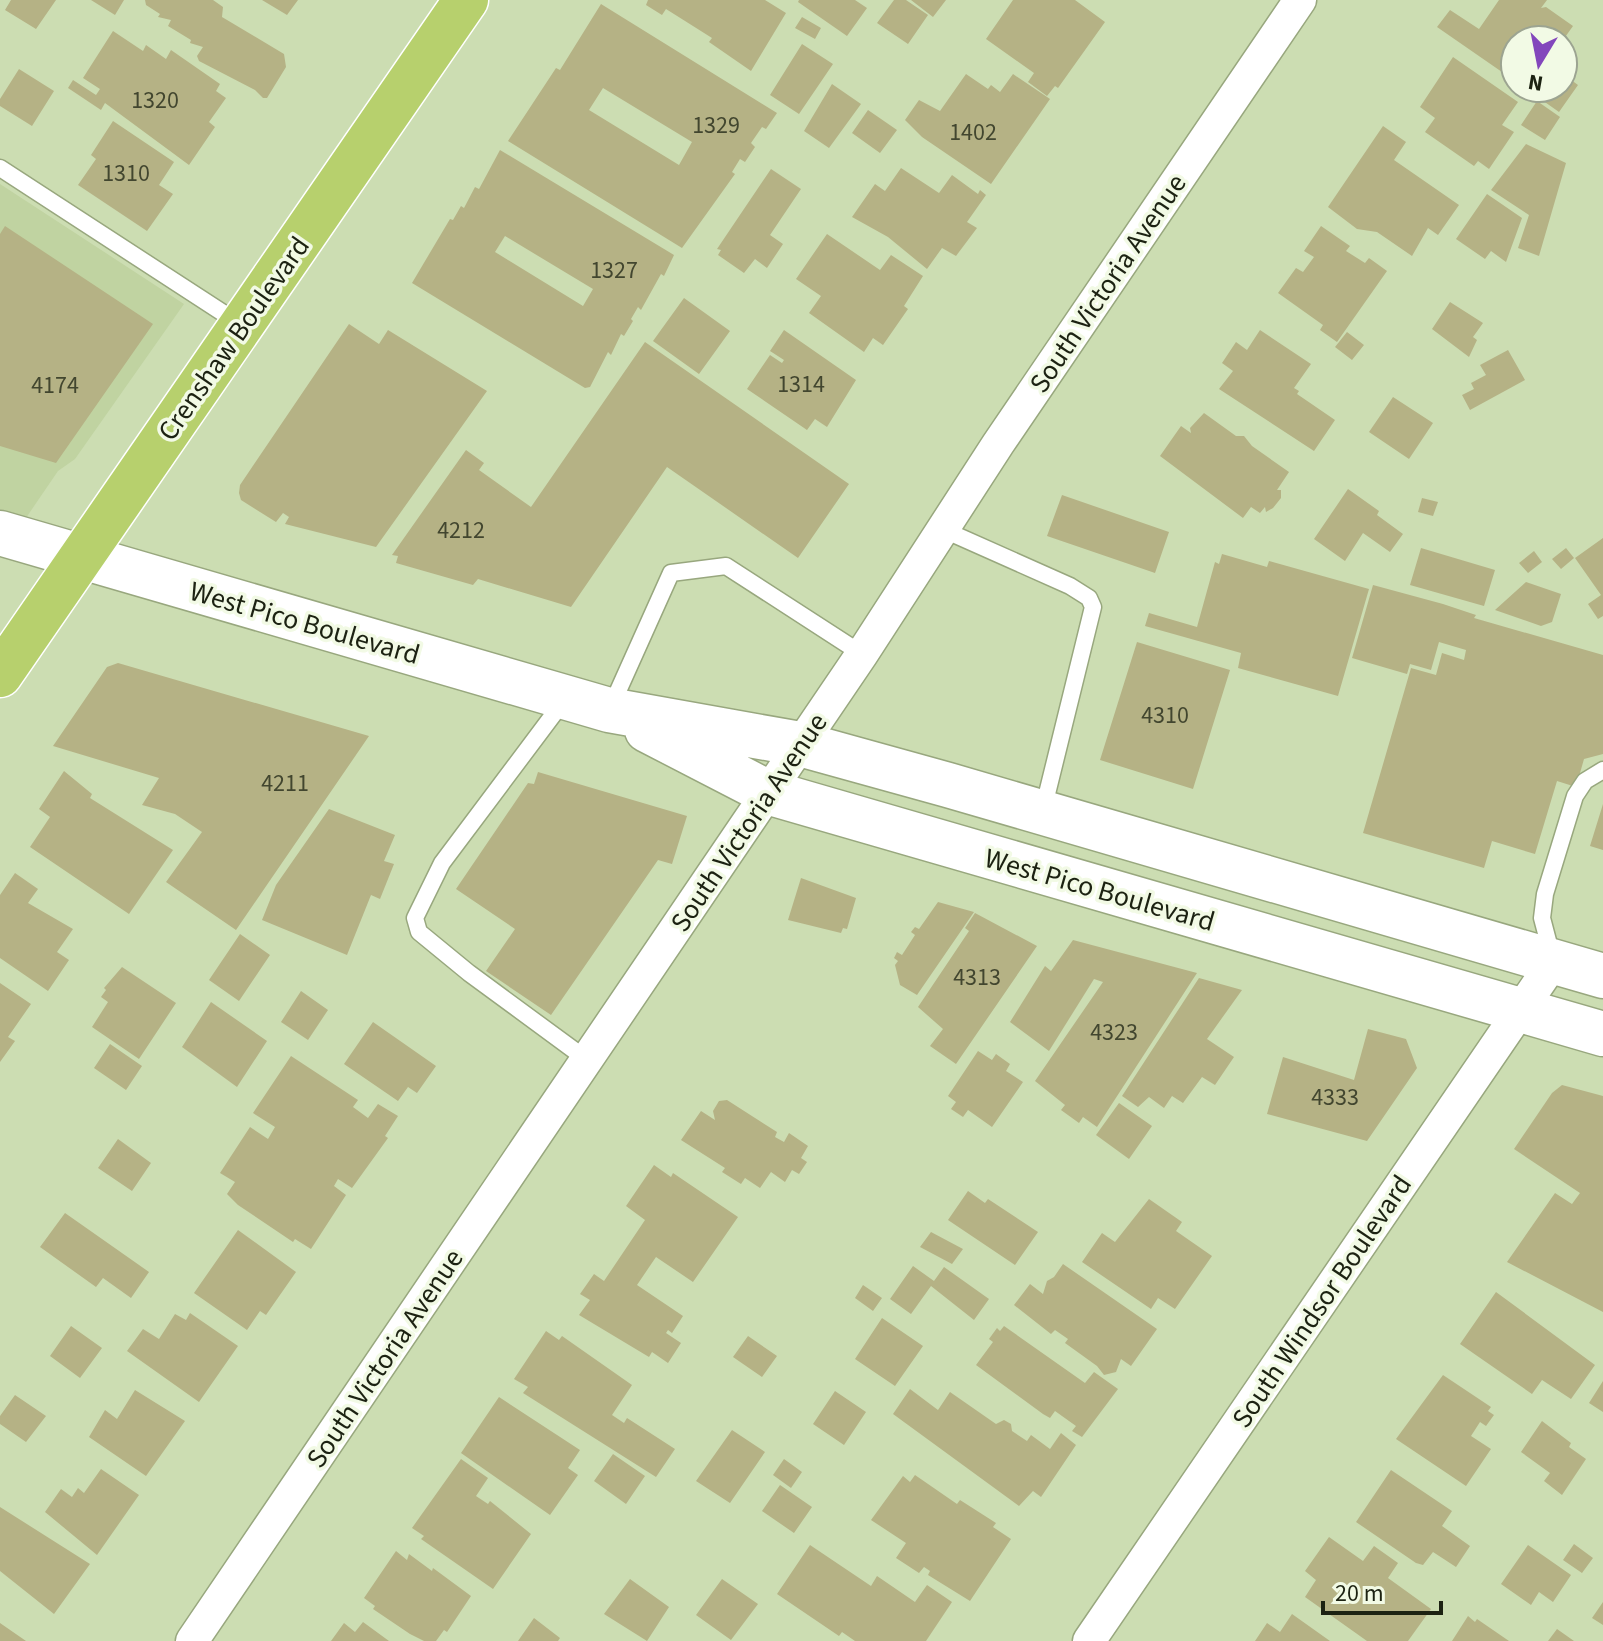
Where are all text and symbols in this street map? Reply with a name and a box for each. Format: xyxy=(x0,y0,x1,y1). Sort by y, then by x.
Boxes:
north arrow xyxy=(1499,24,1579,104)
text: N xyxy=(1526,66,1546,100)
house number: 1320 xyxy=(131,83,179,118)
house number: 1329 xyxy=(692,108,740,143)
house number: 1402 xyxy=(949,115,997,150)
house number: 1310 xyxy=(102,156,150,191)
street label: South Victoria Avenue xyxy=(1020,166,1196,401)
street label: Crenshaw Boulevard xyxy=(148,228,319,449)
house number: 1327 xyxy=(590,253,638,288)
house number: 1314 xyxy=(777,367,825,402)
house number: 4174 xyxy=(31,368,79,403)
house number: 4212 xyxy=(437,513,485,548)
street label: West Pico Boulevard xyxy=(185,571,424,675)
house number: 4310 xyxy=(1141,698,1189,733)
street label: South Victoria Avenue xyxy=(661,705,837,940)
house number: 4211 xyxy=(261,766,309,801)
street label: West Pico Boulevard xyxy=(980,838,1219,942)
house number: 4313 xyxy=(953,960,1001,995)
house number: 4323 xyxy=(1090,1015,1138,1050)
house number: 4333 xyxy=(1311,1080,1359,1115)
street label: South Windsor Boulevard xyxy=(1222,1167,1422,1436)
street label: South Victoria Avenue xyxy=(297,1241,473,1476)
scale bar xyxy=(1323,1565,1441,1615)
text: 20 m xyxy=(1335,1576,1384,1611)

